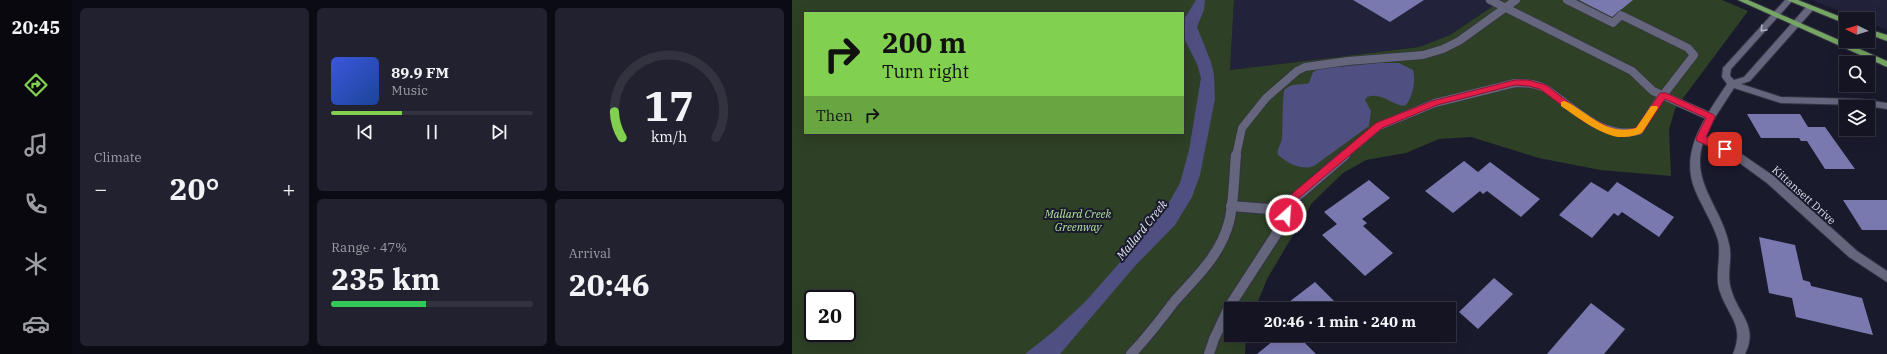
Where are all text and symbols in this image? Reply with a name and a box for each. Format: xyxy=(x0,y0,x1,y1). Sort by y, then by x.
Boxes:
north arrow xyxy=(1839,12,1875,48)
map controls xyxy=(1839,12,1875,136)
text: 20:45 xyxy=(12,16,60,39)
text: 200 m xyxy=(882,24,966,61)
one-way arrow xyxy=(1761,24,1768,31)
icon: right xyxy=(816,28,868,80)
button: search xyxy=(1839,56,1875,92)
text: Turn right xyxy=(882,60,969,83)
text: 89.9 FM xyxy=(391,63,449,82)
icon: directions xyxy=(22,71,50,99)
text: 17 xyxy=(644,77,694,131)
text: Music xyxy=(391,82,428,99)
button: layers xyxy=(1839,100,1875,136)
icon: right xyxy=(861,104,883,126)
text: Then xyxy=(816,106,853,125)
icon: previous xyxy=(354,121,376,143)
icon: pause xyxy=(421,121,443,143)
icon: next xyxy=(488,121,510,143)
text: km/h xyxy=(651,126,687,145)
icon: music xyxy=(22,131,50,159)
pin xyxy=(1708,132,1742,166)
icon: arrive xyxy=(1714,138,1736,160)
text: Climate xyxy=(94,149,141,166)
street label: Kittansett Drive xyxy=(1769,163,1839,227)
text: 20° xyxy=(170,169,220,208)
text: − xyxy=(94,174,107,203)
text: + xyxy=(282,174,295,203)
icon: phone xyxy=(22,190,50,218)
position arrow xyxy=(1265,194,1307,236)
water label: Mallard Creek xyxy=(1112,196,1171,263)
park label: Mallard Creek Greenway xyxy=(1044,207,1111,234)
text: Range · 47% xyxy=(331,239,407,256)
text: Arrival xyxy=(569,245,611,262)
icon: climate xyxy=(22,250,50,278)
text: 235 km xyxy=(331,259,440,298)
text: 20:46 xyxy=(569,265,650,304)
speed limit sign: 20 xyxy=(804,290,856,342)
icon: car xyxy=(22,310,50,338)
text: 20:46 · 1 min · 240 m xyxy=(1264,312,1416,331)

